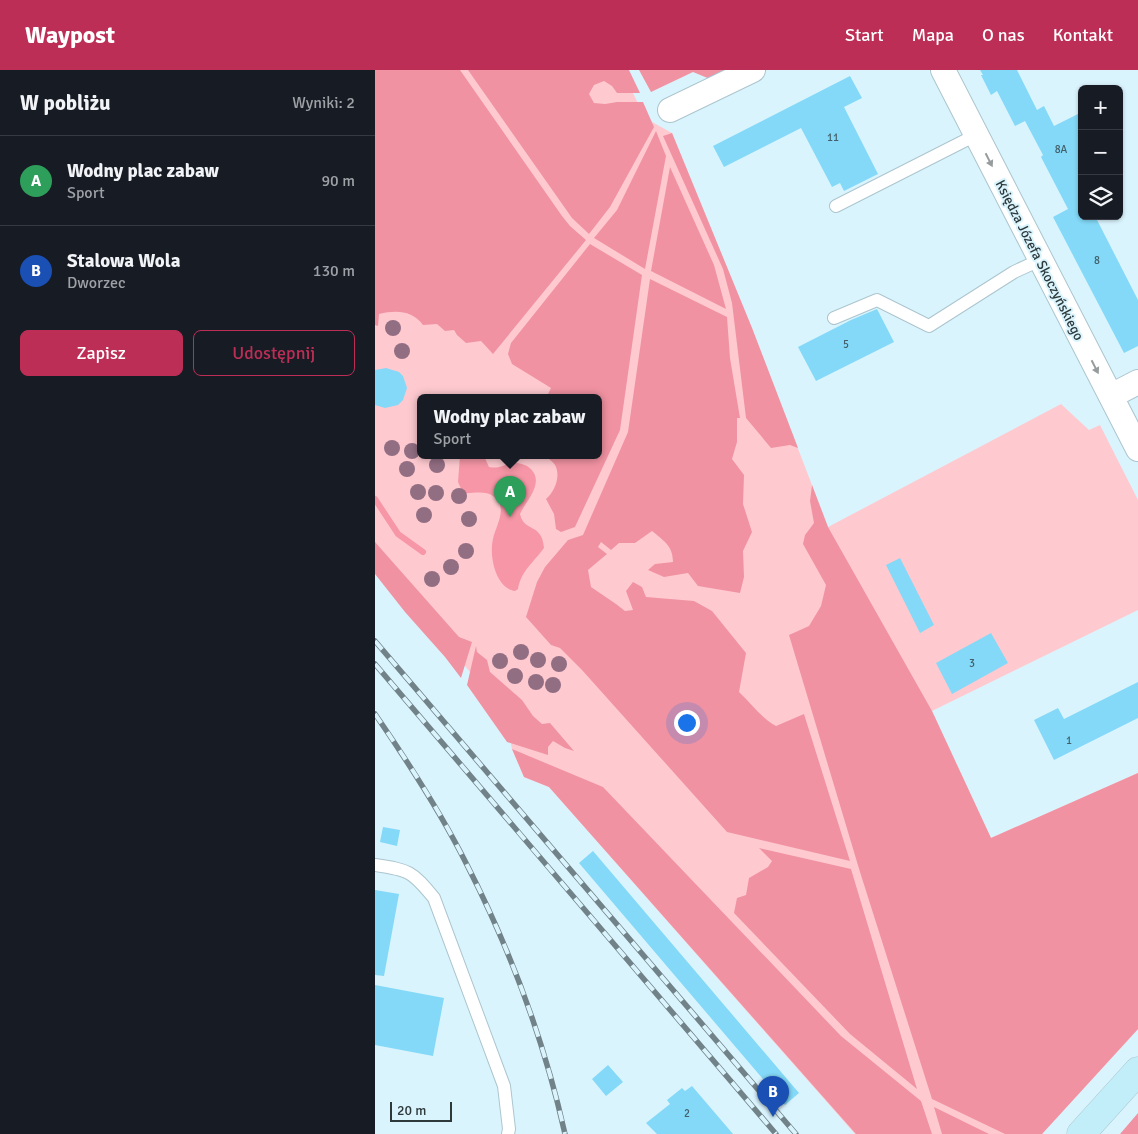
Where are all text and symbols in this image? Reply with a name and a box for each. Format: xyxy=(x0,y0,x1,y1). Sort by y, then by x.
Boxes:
text: Waypost xyxy=(25,20,115,50)
text: Start xyxy=(845,24,884,46)
text: Mapa xyxy=(912,24,954,46)
text: O nas xyxy=(982,24,1025,46)
text: Kontakt xyxy=(1053,24,1113,46)
map controls xyxy=(1078,85,1123,220)
button: + xyxy=(1078,85,1123,130)
text: W pobliżu xyxy=(20,90,111,116)
text: Wyniki: 2 xyxy=(292,93,355,113)
button: − xyxy=(1078,130,1123,175)
house number: 11 xyxy=(827,131,839,144)
house number: 8A xyxy=(1055,143,1068,156)
one-way arrow xyxy=(985,153,993,168)
text: Wodny plac zabaw xyxy=(67,159,219,183)
text: A xyxy=(31,171,41,191)
text: 90 m xyxy=(321,171,355,191)
button: layers xyxy=(1078,175,1123,220)
street label: Księdza Józefa Skoczyńskiego xyxy=(992,177,1087,343)
text: Sport xyxy=(67,183,105,203)
text: Stalowa Wola xyxy=(67,249,180,273)
house number: 8 xyxy=(1094,254,1100,267)
text: B xyxy=(31,261,41,281)
text: 130 m xyxy=(313,261,355,281)
text: Dworzec xyxy=(67,273,126,293)
button: Zapisz xyxy=(20,330,183,376)
button: Udostępnij xyxy=(193,330,355,376)
house number: 5 xyxy=(843,338,849,351)
one-way arrow xyxy=(1091,360,1099,374)
popup xyxy=(417,394,602,459)
text: Wodny plac zabaw xyxy=(434,405,585,429)
text: Sport xyxy=(434,429,471,449)
pin: A xyxy=(494,476,526,517)
house number: 3 xyxy=(969,657,975,670)
your location xyxy=(674,710,700,736)
house number: 1 xyxy=(1066,734,1072,747)
pin: B xyxy=(757,1076,789,1117)
scale bar xyxy=(390,1099,453,1122)
text: 20 m xyxy=(397,1102,426,1119)
house number: 2 xyxy=(684,1107,690,1120)

